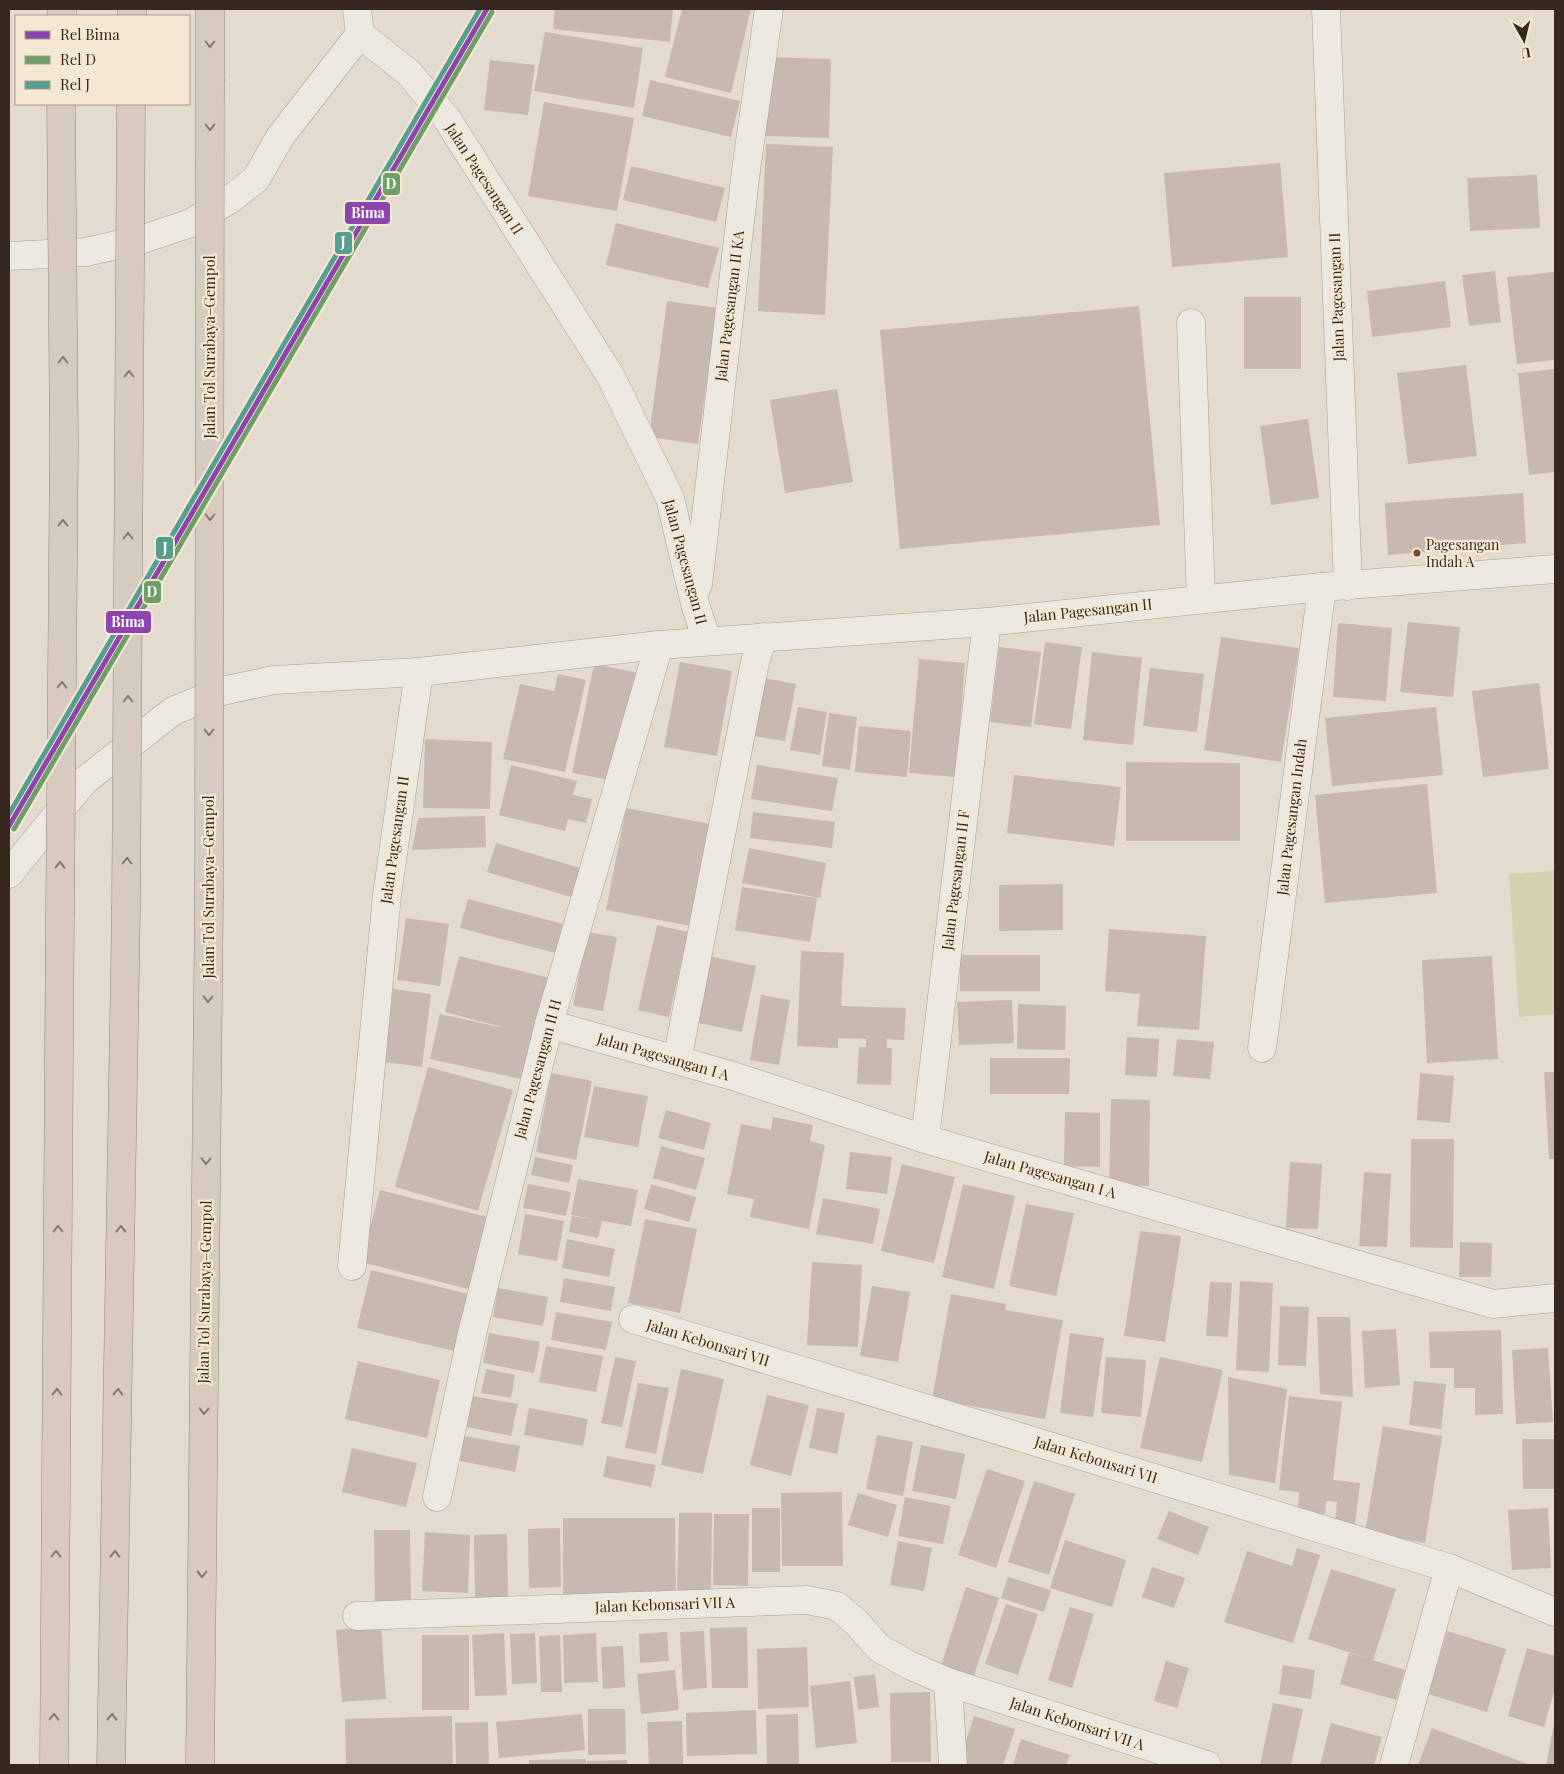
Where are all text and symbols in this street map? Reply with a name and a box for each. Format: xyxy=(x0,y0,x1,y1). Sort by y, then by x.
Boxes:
legend xyxy=(15,15,190,105)
north arrow xyxy=(1499,15,1549,65)
text: Rel Bima xyxy=(60,24,120,44)
one-way arrow xyxy=(205,40,215,48)
text: U xyxy=(1519,43,1532,63)
text: Rel D xyxy=(60,49,96,69)
text: Rel J xyxy=(60,74,90,94)
street label: Jalan Pagesangan II xyxy=(441,118,528,238)
one-way arrow xyxy=(205,124,215,132)
line badge: D xyxy=(382,172,401,196)
text: D xyxy=(386,174,397,193)
line badge: Bima xyxy=(344,201,391,225)
text: Bima xyxy=(351,203,386,222)
street label: Jalan Pagesangan II KA xyxy=(710,229,748,384)
line badge: J xyxy=(334,231,353,255)
text: J xyxy=(339,232,346,251)
street label: Jalan Pagesangan II xyxy=(1324,232,1348,363)
street label: Jalan Tol Surabaya–Gempol xyxy=(199,255,219,440)
one-way arrow xyxy=(58,356,69,364)
one-way arrow xyxy=(124,369,134,377)
street label: Jalan Pagesangan II xyxy=(659,496,712,627)
one-way arrow xyxy=(205,514,215,522)
one-way arrow xyxy=(58,519,68,526)
one-way arrow xyxy=(123,532,133,540)
place label: Pagesangan Indah A xyxy=(1426,535,1500,571)
line badge: J xyxy=(155,536,174,560)
text: J xyxy=(161,538,168,557)
marker: Pagesangan Indah A xyxy=(1412,548,1422,558)
line badge: D xyxy=(143,580,162,604)
text: D xyxy=(147,582,158,601)
street label: Jalan Pagesangan II xyxy=(1022,593,1153,627)
line badge: Bima xyxy=(105,610,152,634)
text: Bima xyxy=(111,612,146,631)
one-way arrow xyxy=(57,681,67,689)
one-way arrow xyxy=(122,694,133,702)
one-way arrow xyxy=(204,729,214,737)
street label: Jalan Pagesangan Indah xyxy=(1271,737,1311,897)
street label: Jalan Pagesangan II xyxy=(375,775,413,906)
street label: Jalan Tol Surabaya–Gempol xyxy=(198,795,218,980)
street label: Jalan Pagesangan II F xyxy=(936,808,974,952)
one-way arrow xyxy=(122,857,132,864)
one-way arrow xyxy=(55,861,65,869)
one-way arrow xyxy=(203,996,213,1003)
street label: Jalan Pagesangan II H xyxy=(508,997,565,1142)
street label: Jalan Pagesangan I A xyxy=(594,1027,732,1085)
street label: Jalan Pagesangan I A xyxy=(981,1145,1119,1203)
one-way arrow xyxy=(201,1158,211,1166)
street label: Jalan Tol Surabaya–Gempol xyxy=(192,1200,216,1385)
one-way arrow xyxy=(53,1225,63,1232)
one-way arrow xyxy=(115,1225,126,1233)
street label: Jalan Kebonsari VII xyxy=(643,1314,772,1370)
one-way arrow xyxy=(52,1387,62,1395)
one-way arrow xyxy=(112,1387,123,1395)
one-way arrow xyxy=(198,1408,209,1416)
street label: Jalan Kebonsari VII xyxy=(1031,1431,1160,1487)
one-way arrow xyxy=(50,1550,61,1558)
one-way arrow xyxy=(109,1550,120,1558)
one-way arrow xyxy=(197,1570,207,1578)
street label: Jalan Kebonsari VII A xyxy=(594,1592,736,1616)
street label: Jalan Kebonsari VII A xyxy=(1007,1692,1148,1754)
one-way arrow xyxy=(49,1712,59,1720)
one-way arrow xyxy=(107,1712,117,1720)

